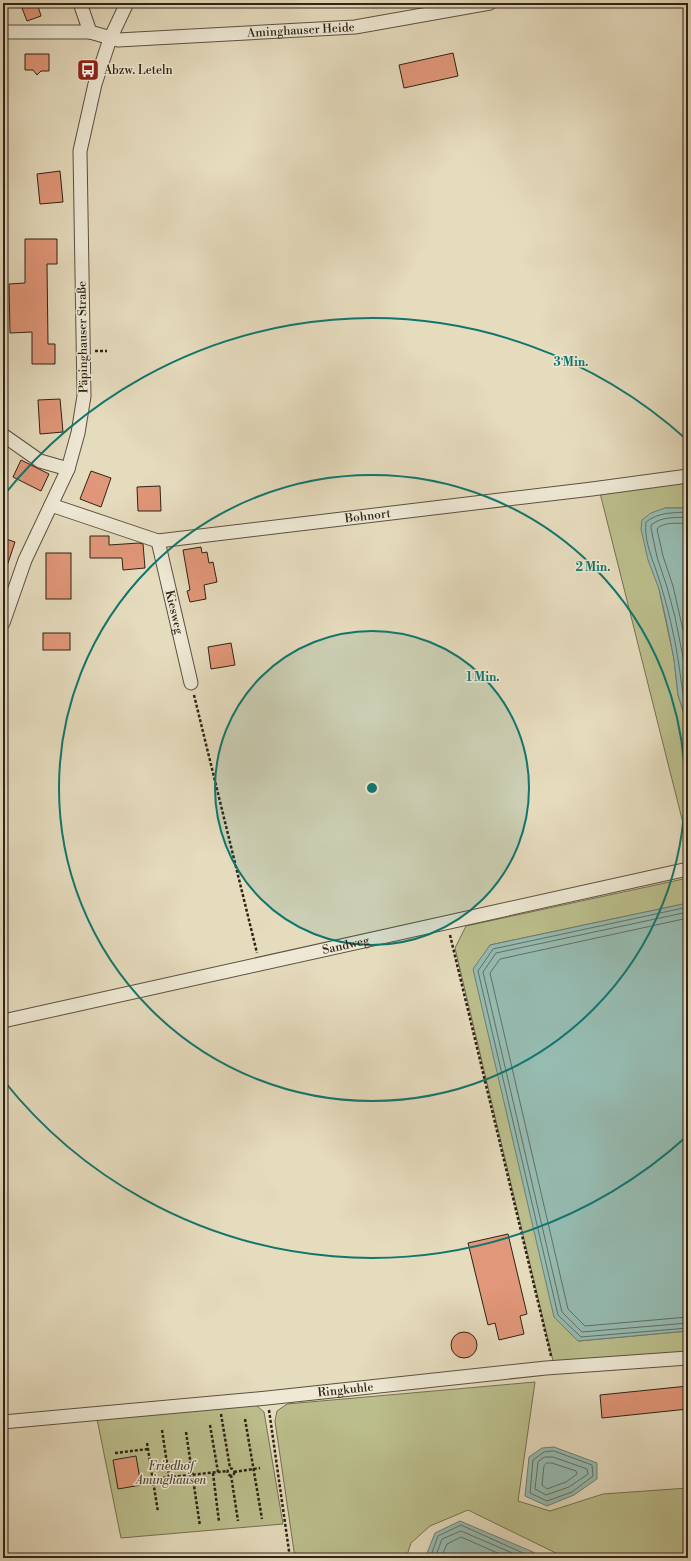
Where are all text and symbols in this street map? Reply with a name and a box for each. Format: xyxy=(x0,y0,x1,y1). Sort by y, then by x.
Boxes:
street label: Aminghauser Heide xyxy=(246,20,355,40)
bus stop icon: Abzw. Leteln xyxy=(75,57,101,83)
place label: Abzw. Leteln xyxy=(103,63,173,78)
street label: Päpinghauser Straße xyxy=(75,281,91,393)
text: 3 Min. xyxy=(554,355,588,370)
street label: Bohnort xyxy=(343,506,392,526)
text: 2 Min. xyxy=(575,560,611,575)
street label: Kiesweg xyxy=(162,589,187,636)
text: 1 Min. xyxy=(466,670,500,685)
centre of rings xyxy=(365,781,379,795)
street label: Sandweg xyxy=(321,932,371,957)
street label: Ringkuhle xyxy=(317,1379,374,1400)
park label: Friedhof Aminghausen xyxy=(134,1459,206,1488)

